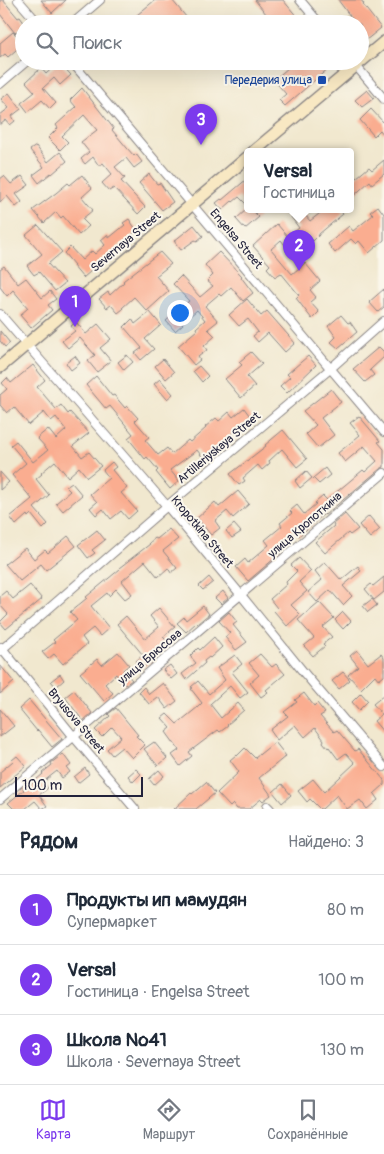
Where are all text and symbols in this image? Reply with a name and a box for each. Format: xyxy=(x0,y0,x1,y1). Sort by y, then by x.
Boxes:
search box xyxy=(15,15,369,70)
icon: search xyxy=(33,29,61,57)
text: Поиск xyxy=(73,31,123,55)
place label: Передерия улица xyxy=(225,73,312,88)
marker: Передерия улица xyxy=(316,74,328,86)
pin: 3 xyxy=(185,104,217,145)
popup xyxy=(244,148,354,213)
text: Versal xyxy=(263,159,313,183)
text: Гостиница xyxy=(263,183,335,203)
street label: Engelsa Street xyxy=(206,206,266,272)
street label: Severnaya Street xyxy=(88,208,164,276)
pin: 2 xyxy=(283,230,315,271)
pin: 1 xyxy=(59,286,91,327)
your location xyxy=(167,300,193,326)
street label: Artilleriyskaya Street xyxy=(174,409,264,487)
street label: улица Кропоткина xyxy=(264,489,345,562)
street label: Kropotkina Street xyxy=(168,493,237,571)
street label: улица Брюсова xyxy=(114,626,185,689)
street label: Bryusova Street xyxy=(44,685,108,757)
scale bar xyxy=(15,774,142,797)
text: 100 m xyxy=(22,777,62,794)
text: Рядом xyxy=(20,828,78,855)
text: Найдено: 3 xyxy=(288,832,364,852)
text: Продукты ип мамудян xyxy=(67,888,247,912)
text: 1 xyxy=(33,900,39,920)
text: 80 m xyxy=(327,900,364,920)
text: Супермаркет xyxy=(67,912,157,932)
text: Versal xyxy=(67,958,116,982)
text: 2 xyxy=(32,970,40,990)
text: 100 m xyxy=(318,970,364,990)
text: Гостиница · Engelsa Street xyxy=(67,982,249,1002)
text: Школа №41 xyxy=(67,1028,167,1052)
text: 3 xyxy=(32,1040,40,1060)
text: 130 m xyxy=(320,1040,364,1060)
text: Школа · Severnaya Street xyxy=(67,1052,241,1072)
tab: Карта xyxy=(36,1096,71,1143)
tab: Маршрут xyxy=(143,1096,195,1143)
tab: Сохранённые xyxy=(267,1096,348,1143)

